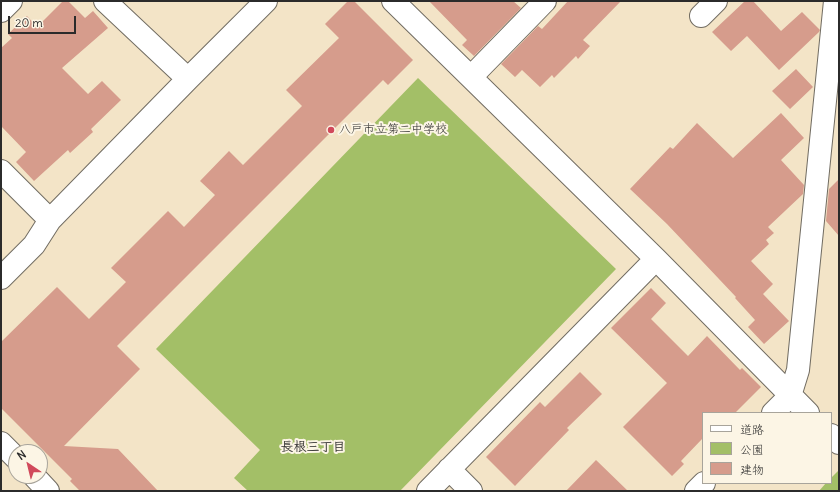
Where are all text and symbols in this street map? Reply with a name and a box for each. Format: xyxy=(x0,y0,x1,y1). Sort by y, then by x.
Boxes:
scale bar xyxy=(10,8,78,34)
text: 20 m xyxy=(15,15,43,30)
place label: 八戸市立第二中学校 xyxy=(339,123,447,137)
marker: 八戸市立第二中学校 xyxy=(326,125,336,135)
legend xyxy=(702,412,832,484)
text: 道路 xyxy=(740,422,764,437)
district label: 長根三丁目 xyxy=(281,439,345,455)
text: 公園 xyxy=(740,442,764,457)
north arrow xyxy=(8,444,48,484)
text: N xyxy=(15,447,29,463)
text: 建物 xyxy=(740,462,764,477)

